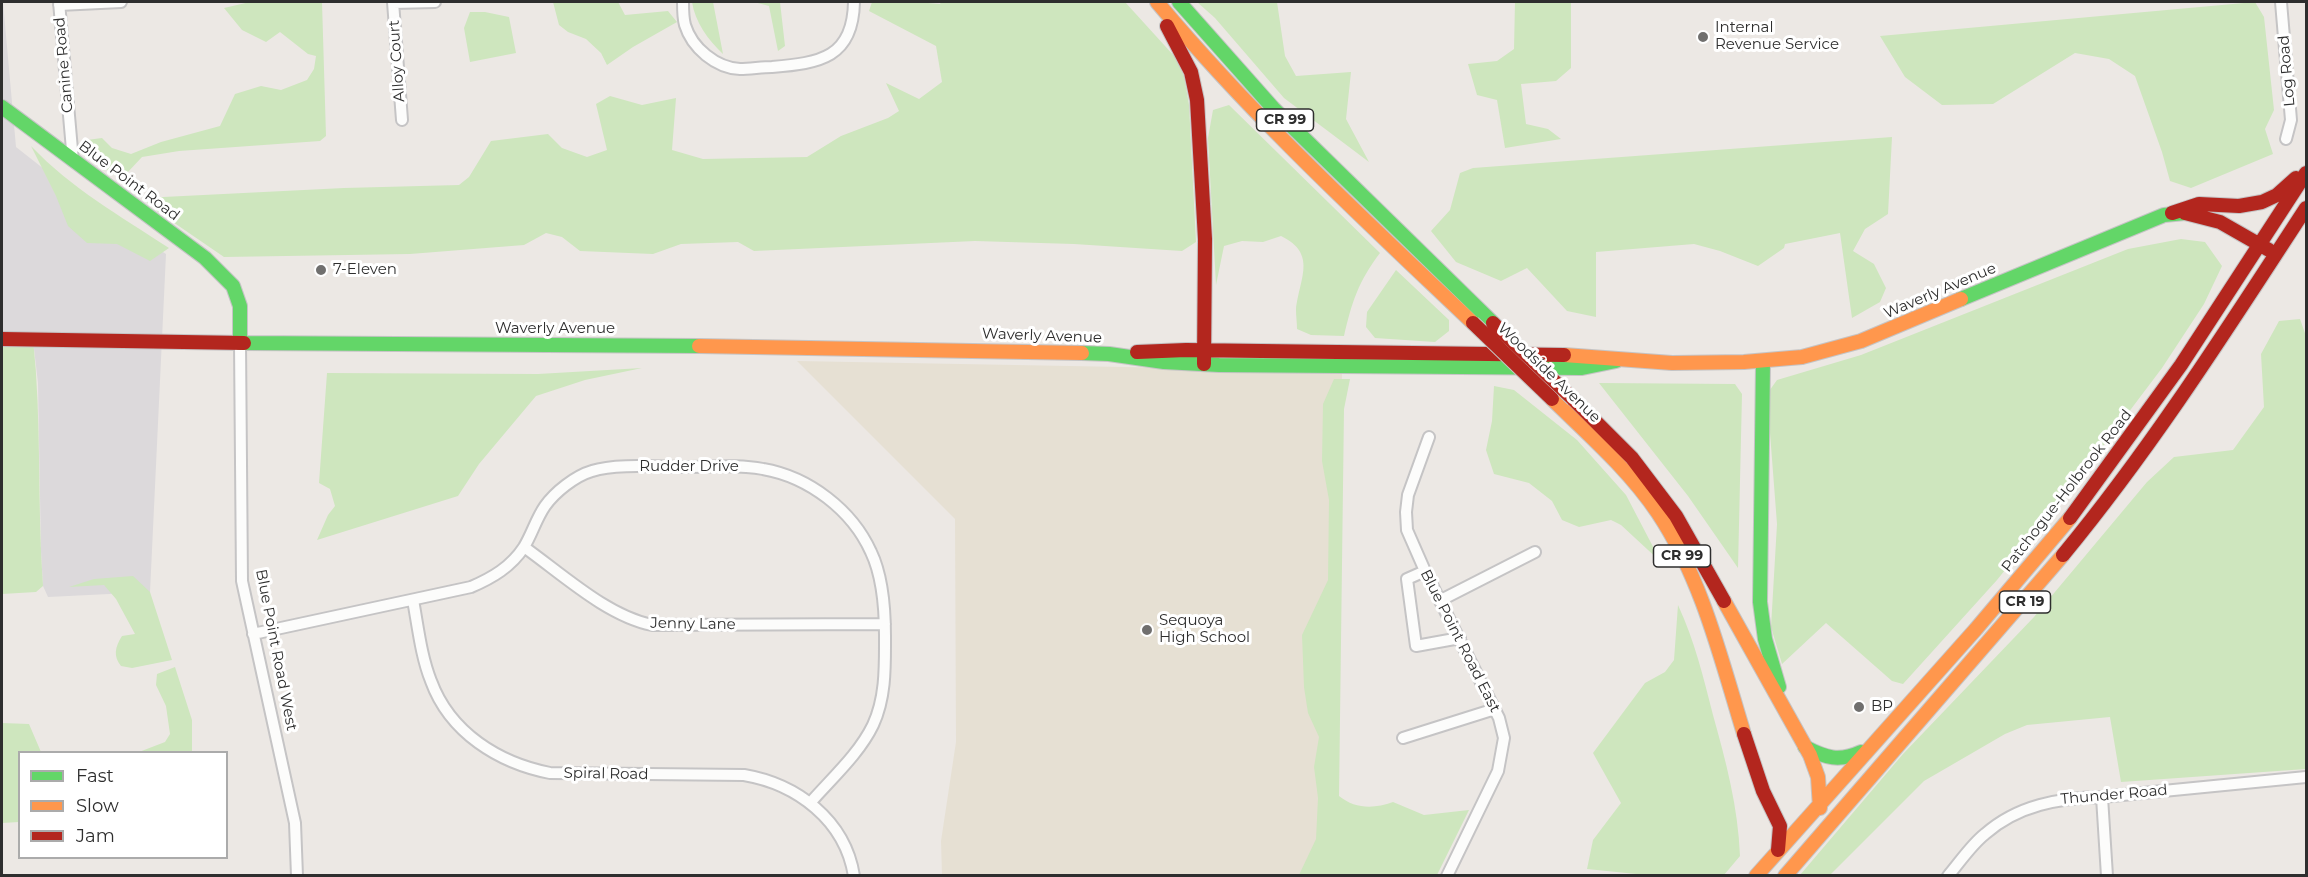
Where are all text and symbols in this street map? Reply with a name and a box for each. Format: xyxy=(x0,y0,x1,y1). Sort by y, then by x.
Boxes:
street label: Canine Road xyxy=(51,16,77,114)
street label: Alloy Court xyxy=(385,19,409,103)
place label: Internal Revenue Service xyxy=(1715,19,1839,54)
marker: Internal Revenue Service xyxy=(1696,30,1710,44)
street label: Log Road xyxy=(2275,35,2299,107)
road number: CR 99 xyxy=(1256,109,1314,131)
street label: Blue Point Road xyxy=(75,137,183,225)
street label: Waverly Avenue xyxy=(1881,259,1999,323)
place label: 7-Eleven xyxy=(333,261,397,279)
marker: 7-Eleven xyxy=(314,263,328,277)
street label: Woodside Avenue xyxy=(1494,319,1604,427)
street label: Waverly Avenue xyxy=(495,320,615,338)
street label: Waverly Avenue xyxy=(982,325,1102,347)
street label: Patchogue-Holbrook Road xyxy=(1998,406,2136,576)
street label: Rudder Drive xyxy=(639,458,739,476)
road number: CR 99 xyxy=(1654,545,1710,567)
street label: Blue Point Road East xyxy=(1416,567,1504,715)
street label: Blue Point Road West xyxy=(252,568,300,732)
road number: CR 19 xyxy=(2000,591,2050,613)
place label: Sequoya High School xyxy=(1159,612,1250,647)
street label: Jenny Lane xyxy=(650,614,736,634)
marker: Sequoya High School xyxy=(1140,623,1154,637)
place label: BP xyxy=(1871,698,1893,716)
marker: BP xyxy=(1852,700,1866,714)
legend xyxy=(18,751,228,859)
street label: Spiral Road xyxy=(563,764,649,784)
text: Fast xyxy=(76,765,114,787)
street label: Thunder Road xyxy=(2060,781,2168,809)
text: Slow xyxy=(76,795,119,817)
text: Jam xyxy=(76,825,115,847)

